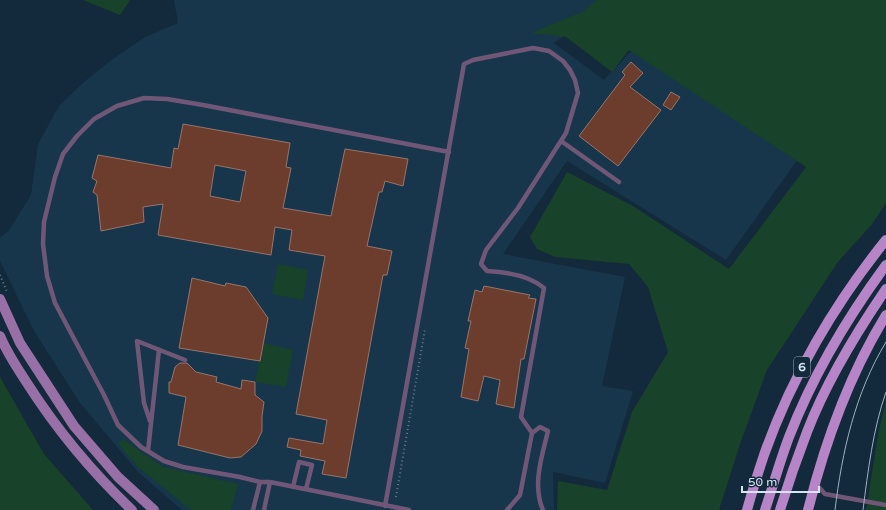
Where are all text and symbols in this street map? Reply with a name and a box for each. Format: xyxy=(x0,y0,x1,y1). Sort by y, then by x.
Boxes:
road number: 6 xyxy=(794,357,810,377)
scale bar xyxy=(742,468,819,494)
text: 50 m xyxy=(748,475,777,489)

